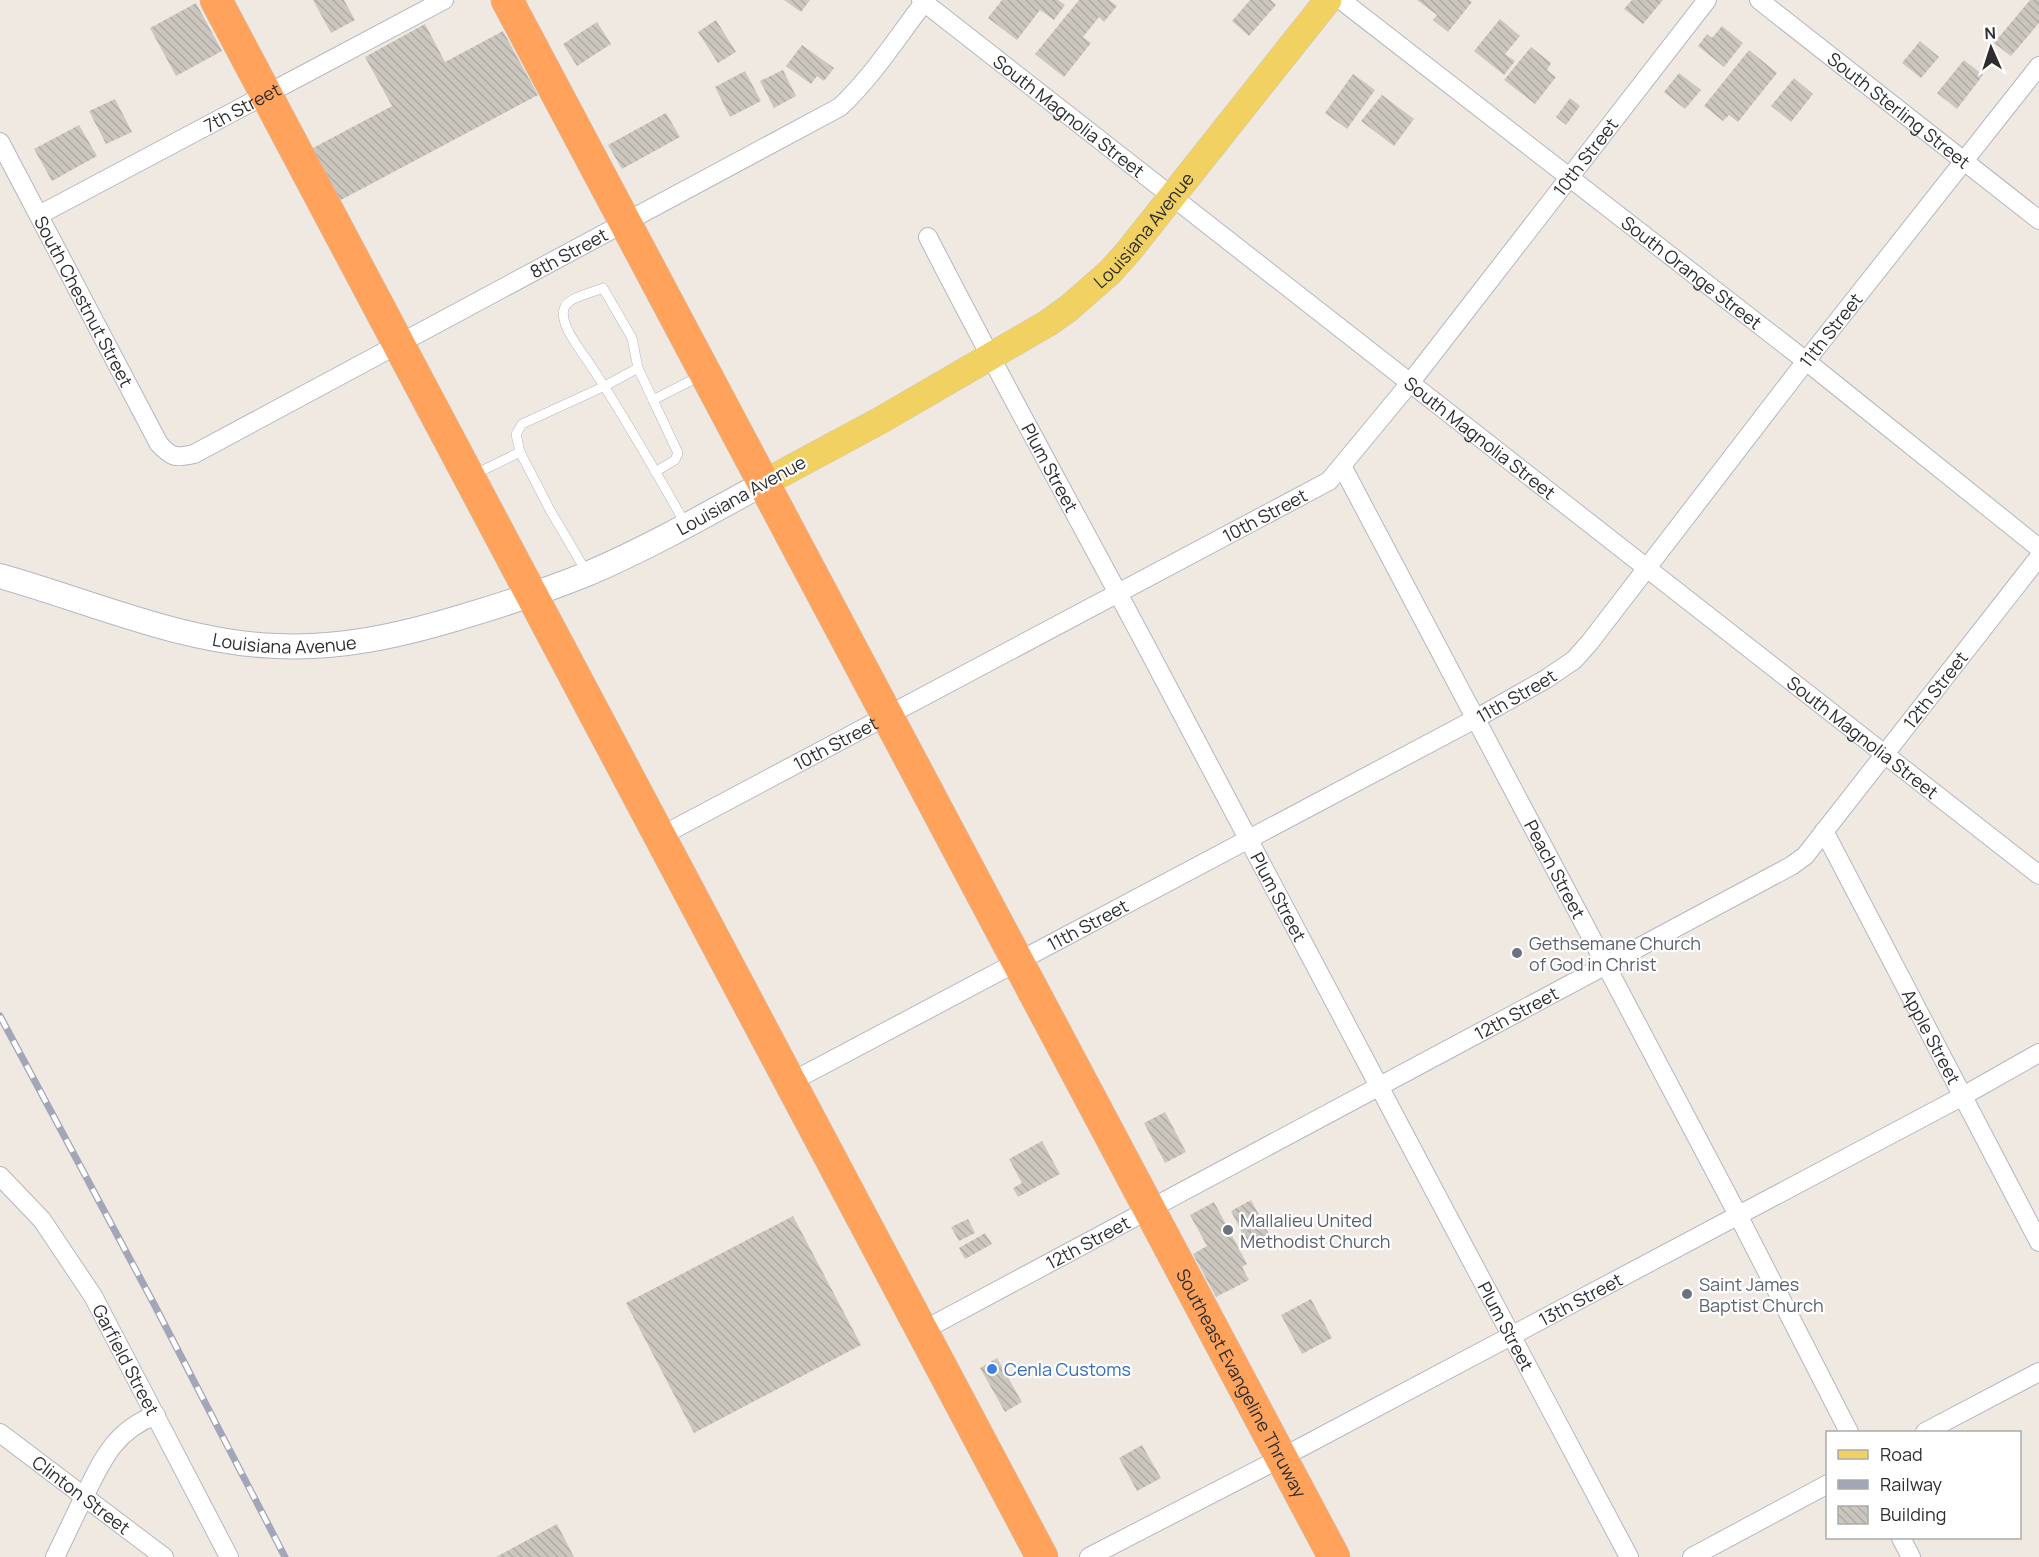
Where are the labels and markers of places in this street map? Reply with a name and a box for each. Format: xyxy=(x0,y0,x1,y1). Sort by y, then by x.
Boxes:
place label: Gethsemane Church of God in Christ xyxy=(1529,931,1701,976)
marker: Gethsemane Church of God in Christ xyxy=(1510,946,1524,960)
place label: Mallalieu United Methodist Church xyxy=(1240,1208,1391,1253)
marker: Mallalieu United Methodist Church xyxy=(1221,1223,1235,1237)
place label: Saint James Baptist Church xyxy=(1699,1272,1824,1317)
marker: Saint James Baptist Church xyxy=(1680,1287,1694,1301)
place label: Cenla Customs xyxy=(1004,1357,1131,1381)
marker: Cenla Customs xyxy=(985,1362,999,1376)

